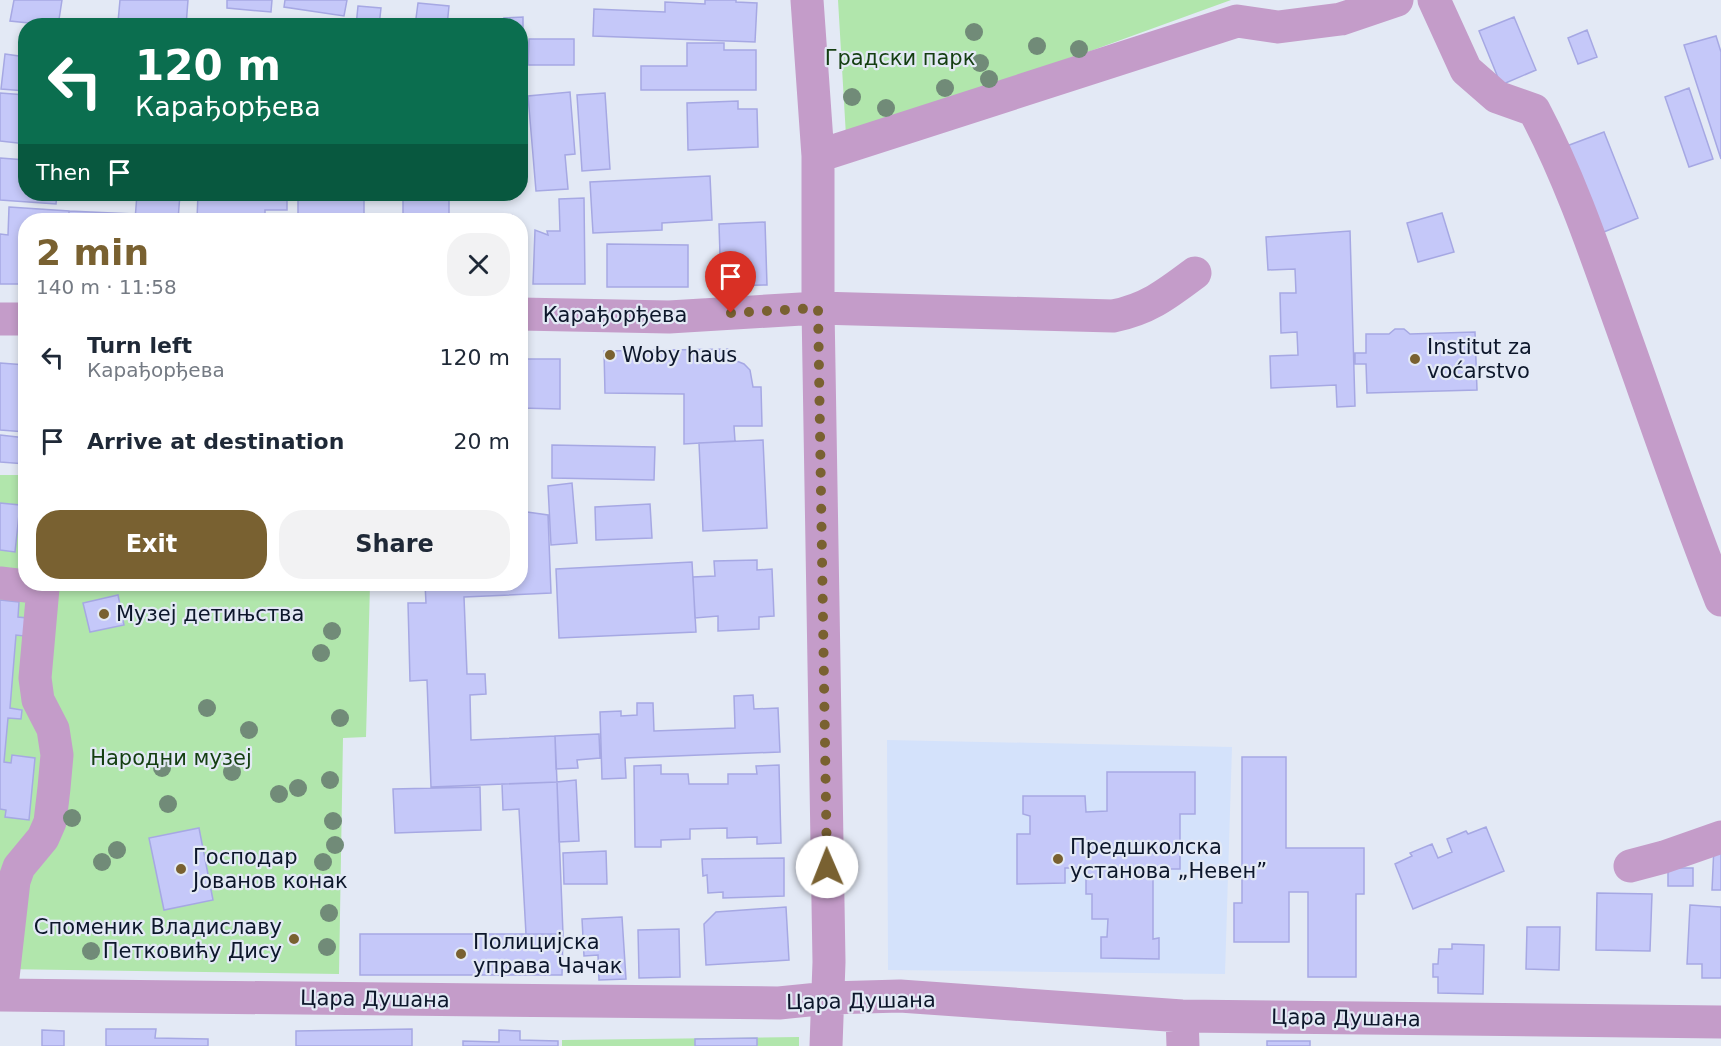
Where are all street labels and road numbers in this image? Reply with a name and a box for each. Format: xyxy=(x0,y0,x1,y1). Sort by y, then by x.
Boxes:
street label: Карађорђева xyxy=(543,303,687,327)
street label: Цара Душана xyxy=(300,986,450,1012)
street label: Цара Душана xyxy=(786,988,936,1014)
street label: Цара Душана xyxy=(1271,1005,1421,1031)

